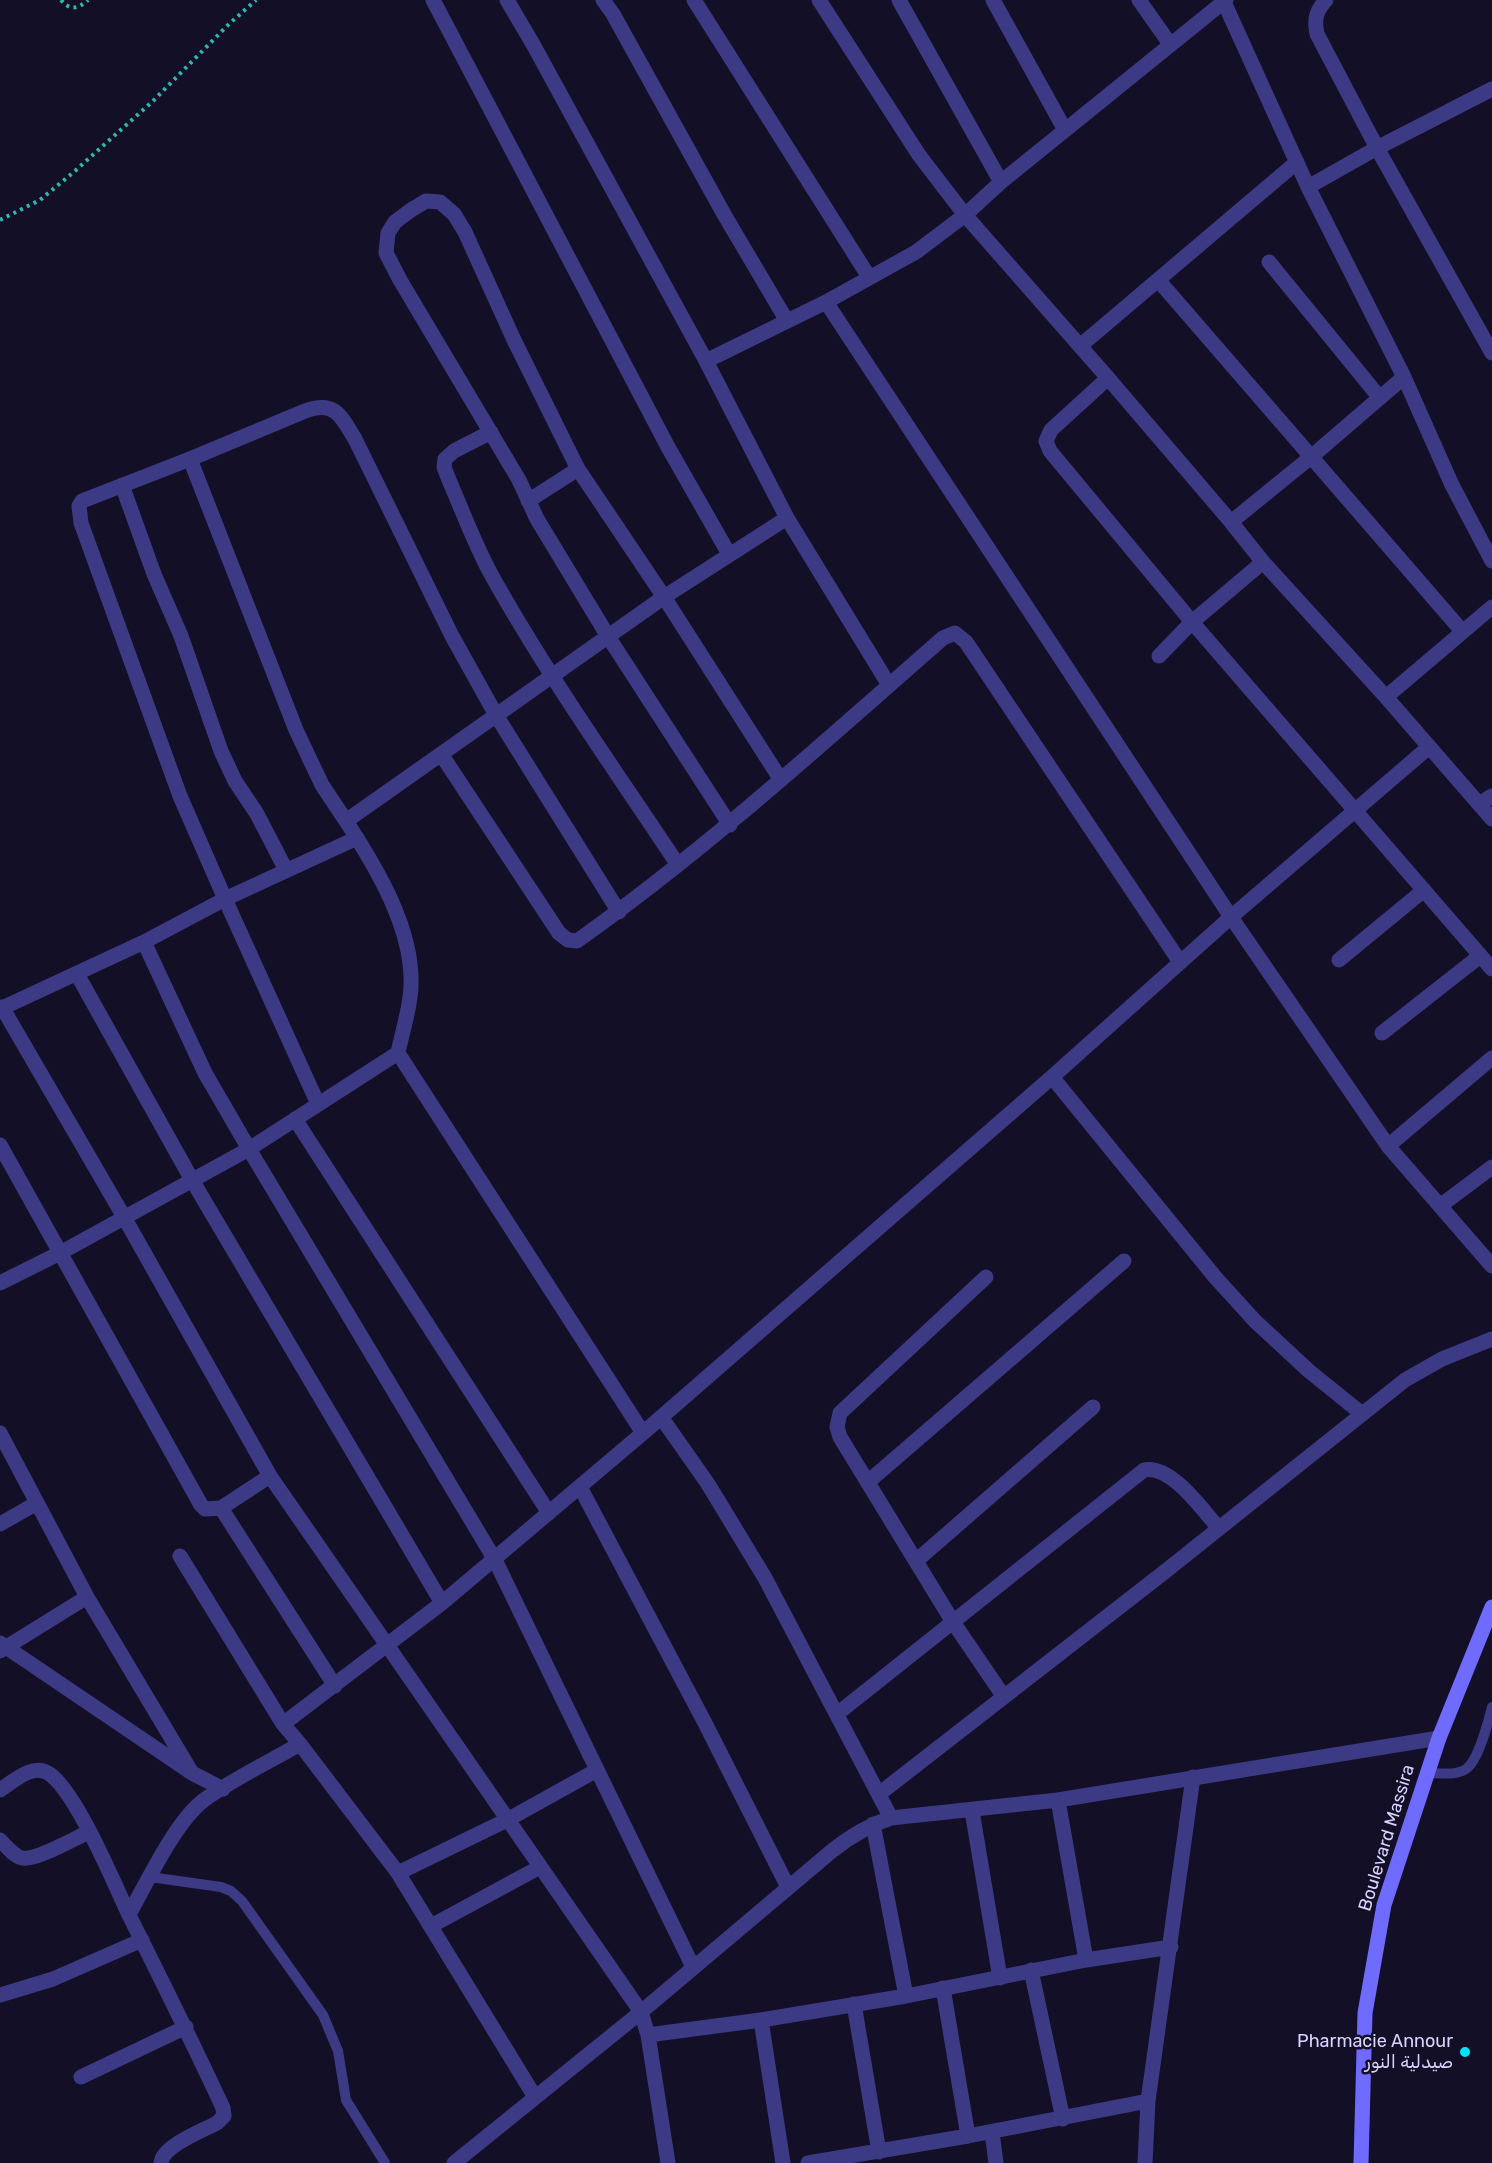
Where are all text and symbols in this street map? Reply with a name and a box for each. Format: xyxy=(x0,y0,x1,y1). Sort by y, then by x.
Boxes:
street label: Boulevard Massira xyxy=(1354,1762,1420,1914)
place label: Pharmacie Annour صيدلية النور xyxy=(1297,2031,1453,2074)
marker: Pharmacie Annour صيدلية النور xyxy=(1458,2045,1472,2059)

